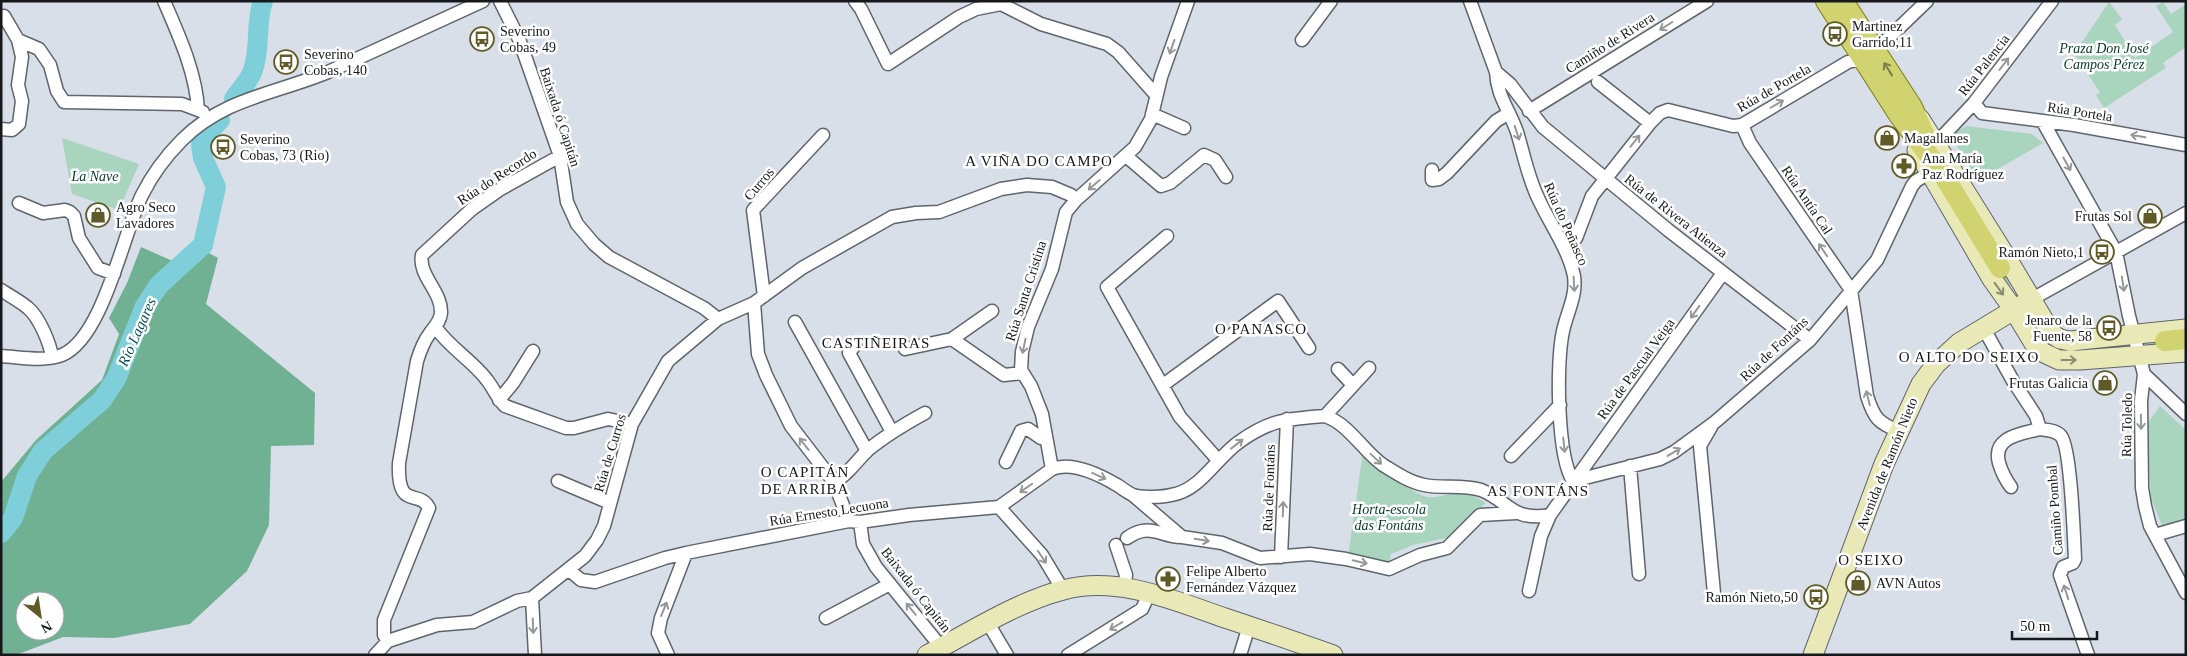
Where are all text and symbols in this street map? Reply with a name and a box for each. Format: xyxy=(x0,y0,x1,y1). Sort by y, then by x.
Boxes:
street label: Camiño de Rivera xyxy=(1563,9,1658,76)
place label: Martinez Garrido,11 xyxy=(1852,19,1913,50)
bus stop icon: Martinez Garrido,11 xyxy=(1822,21,1848,47)
one-way arrow xyxy=(1659,22,1673,32)
place label: Severino Cobas, 49 xyxy=(500,24,556,55)
bus stop icon: Severino Cobas, 49 xyxy=(469,26,495,52)
street label: Rúa Palencia xyxy=(1955,31,2013,99)
one-way arrow xyxy=(1167,39,1176,55)
park label: Praza Don José Campos Pérez xyxy=(2058,41,2150,72)
place label: Severino Cobas, 140 xyxy=(304,47,367,78)
bus stop icon: Severino Cobas, 140 xyxy=(273,49,299,75)
one-way arrow xyxy=(1999,57,2009,71)
street label: Rúa de Portela xyxy=(1735,61,1814,115)
one-way arrow xyxy=(1883,63,1893,77)
street label: Baixada ó Capitán xyxy=(537,66,583,168)
one-way arrow xyxy=(1770,98,1784,108)
street label: Rúa Portela xyxy=(2046,99,2114,125)
one-way arrow xyxy=(1512,125,1522,141)
shop icon: Magallanes xyxy=(1874,125,1900,151)
place label: Magallanes xyxy=(1904,131,1969,146)
one-way arrow xyxy=(2130,131,2146,141)
place label: Severino Cobas, 73 (Rio) xyxy=(240,132,329,164)
bus stop icon: Severino Cobas, 73 (Rio) xyxy=(210,134,236,160)
one-way arrow xyxy=(1630,134,1641,147)
street label: Rúa do Recordo xyxy=(455,146,539,208)
place label: Ana María Paz Rodríguez xyxy=(1922,151,2004,182)
district label: A VIÑA DO CAMPO xyxy=(965,153,1113,169)
pharmacy icon: Ana María Paz Rodríguez xyxy=(1891,153,1917,179)
one-way arrow xyxy=(2063,156,2072,171)
street label: Rúa Antía Cal xyxy=(1779,163,1835,237)
street label: Curros xyxy=(741,165,777,203)
park label: La Nave xyxy=(70,169,119,184)
street label: Rúa de Rivera Atienza xyxy=(1622,171,1731,261)
one-way arrow xyxy=(1088,179,1101,190)
street label: Rúa do Peñasco xyxy=(1541,180,1591,268)
place label: Agro Seco Lavadores xyxy=(116,200,176,231)
shop icon: Agro Seco Lavadores xyxy=(85,202,111,228)
shop icon: Frutas Sol xyxy=(2137,203,2163,229)
place label: Frutas Sol xyxy=(2075,209,2132,224)
street label: Rúa Santa Cristina xyxy=(1003,238,1050,343)
bus stop icon: Ramón Nieto,1 xyxy=(2089,239,2115,265)
one-way arrow xyxy=(1818,244,1828,258)
place label: Ramón Nieto,1 xyxy=(1998,245,2084,260)
one-way arrow xyxy=(2119,275,2129,291)
one-way arrow xyxy=(1570,276,1579,292)
one-way arrow xyxy=(1994,282,2004,296)
water label: Río Lagares xyxy=(114,295,159,370)
one-way arrow xyxy=(1690,305,1700,319)
place label: Jenaro de la Fuente, 58 xyxy=(2025,313,2093,344)
street label: Rúa de Fontáns xyxy=(1737,314,1811,384)
street label: Rúa de Pascual Veiga xyxy=(1594,315,1678,422)
bus stop icon: Jenaro de la Fuente, 58 xyxy=(2096,315,2122,341)
district label: O PANASCO xyxy=(1215,321,1307,337)
district label: CASTIÑEIRAS xyxy=(822,335,930,351)
one-way arrow xyxy=(1019,337,1028,353)
district label: O ALTO DO SEIXO xyxy=(1899,349,2039,365)
one-way arrow xyxy=(2060,355,2077,365)
shop icon: Frutas Galicia xyxy=(2092,370,2118,396)
place label: Frutas Galicia xyxy=(2009,376,2089,391)
one-way arrow xyxy=(1863,391,1872,407)
street label: Rúa Toledo xyxy=(2119,393,2135,457)
street label: Avenida de Ramón Nieto xyxy=(1854,396,1920,532)
street label: Rúa de Curros xyxy=(591,412,629,494)
one-way arrow xyxy=(2137,414,2146,430)
one-way arrow xyxy=(1559,436,1569,452)
one-way arrow xyxy=(799,437,809,451)
one-way arrow xyxy=(1230,439,1243,450)
street label: Rúa de Fontáns xyxy=(1260,444,1278,532)
one-way arrow xyxy=(1666,446,1680,456)
one-way arrow xyxy=(1370,453,1383,465)
district label: O CAPITÁN DE ARRIBA xyxy=(761,464,849,497)
street label: Camiño Pombal xyxy=(2044,464,2066,556)
one-way arrow xyxy=(1091,471,1106,481)
one-way arrow xyxy=(1019,483,1033,493)
district label: AS FONTÁNS xyxy=(1487,483,1589,499)
street label: Rúa Ernesto Lecuona xyxy=(768,495,890,529)
one-way arrow xyxy=(1278,501,1288,517)
park label: Horta-escola das Fontáns xyxy=(1351,502,1426,533)
one-way arrow xyxy=(1194,535,1210,545)
street label: Baixada ó Capitán xyxy=(878,545,954,635)
one-way arrow xyxy=(1037,549,1047,563)
district label: O SEIXO xyxy=(1838,552,1904,568)
one-way arrow xyxy=(1352,558,1368,567)
place label: Felipe Alberto Fernández Vázquez xyxy=(1186,564,1297,595)
pharmacy icon: Felipe Alberto Fernández Vázquez xyxy=(1155,566,1181,592)
shop icon: AVN Autos xyxy=(1845,570,1871,596)
place label: AVN Autos xyxy=(1876,576,1941,591)
bus stop icon: Ramón Nieto,50 xyxy=(1803,584,1829,610)
one-way arrow xyxy=(2061,585,2070,601)
place label: Ramón Nieto,50 xyxy=(1705,590,1798,605)
north arrow xyxy=(15,591,65,641)
one-way arrow xyxy=(660,602,669,617)
one-way arrow xyxy=(905,603,916,616)
scale bar xyxy=(2012,608,2097,640)
text: N xyxy=(38,618,54,636)
one-way arrow xyxy=(528,618,537,634)
text: 50 m xyxy=(2020,618,2051,634)
one-way arrow xyxy=(1109,622,1123,632)

